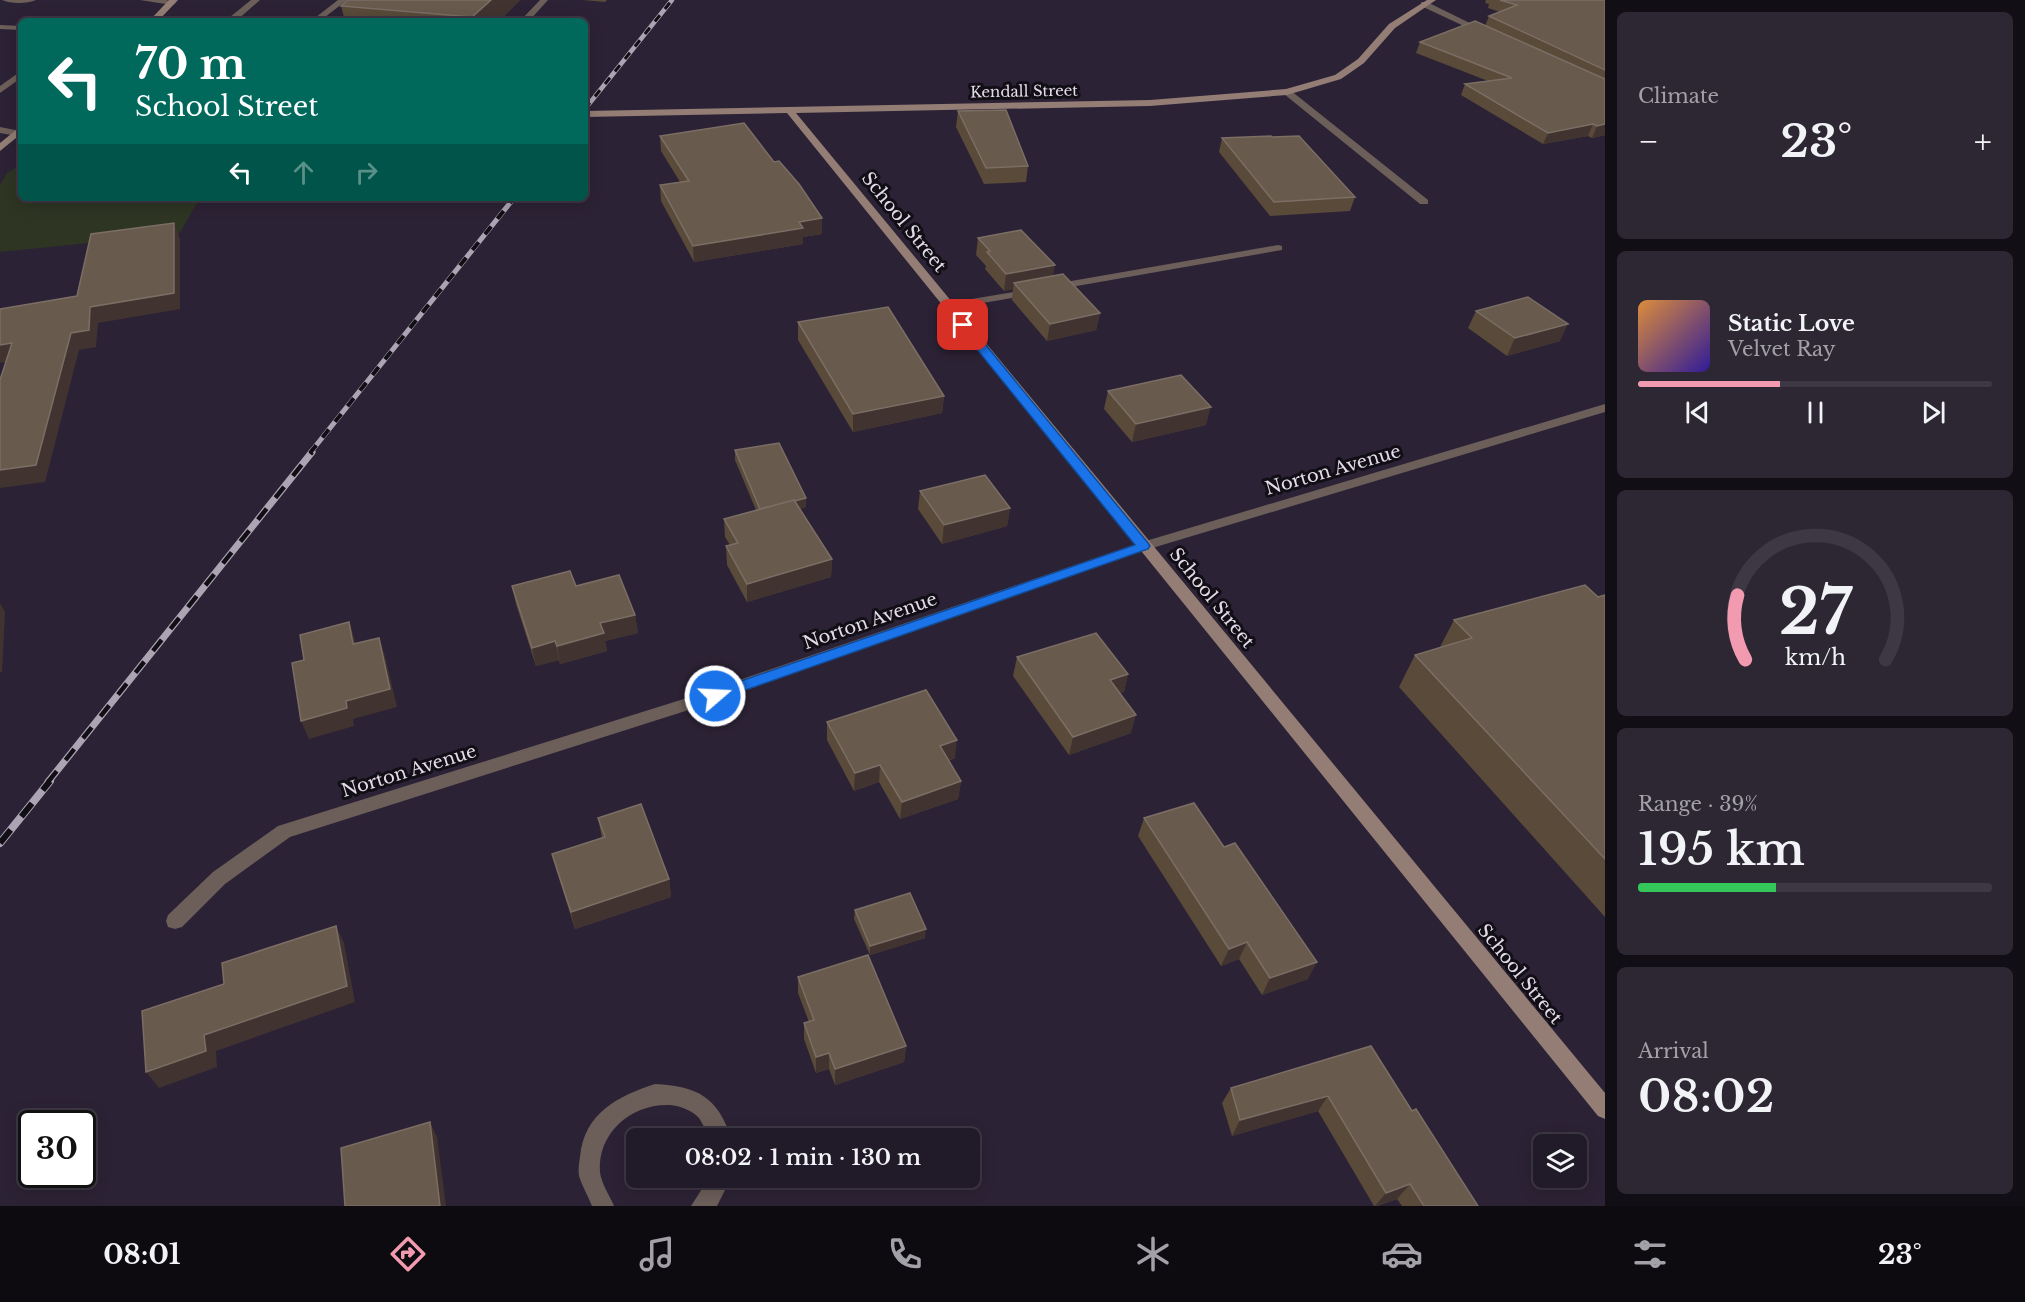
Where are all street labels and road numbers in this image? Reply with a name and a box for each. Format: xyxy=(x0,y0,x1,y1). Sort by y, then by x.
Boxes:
street label: Kendall Street xyxy=(970,81,1078,101)
street label: School Street xyxy=(857,168,951,277)
street label: Norton Avenue xyxy=(1263,440,1403,500)
street label: School Street xyxy=(1165,544,1259,653)
street label: Norton Avenue xyxy=(800,588,940,654)
street label: Norton Avenue xyxy=(339,740,479,802)
street label: School Street xyxy=(1473,920,1567,1029)

